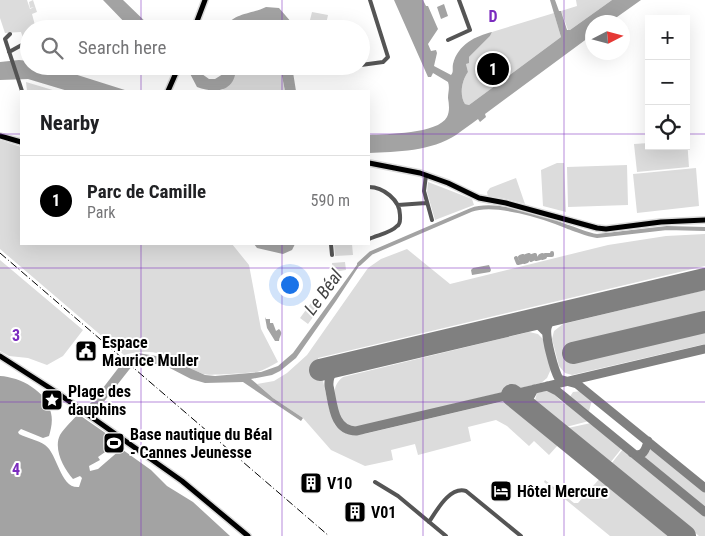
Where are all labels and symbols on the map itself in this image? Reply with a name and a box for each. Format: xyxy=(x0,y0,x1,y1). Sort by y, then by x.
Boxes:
text: D xyxy=(488,7,498,26)
north arrow xyxy=(585,15,630,60)
pin: 1 xyxy=(477,50,509,88)
water label: Le Béal xyxy=(300,265,347,319)
your location xyxy=(277,272,303,298)
text: 3 xyxy=(12,326,20,345)
place label: Espace Maurice Muller xyxy=(102,333,199,370)
public building icon: Espace Maurice Muller xyxy=(74,339,98,363)
place label: Plage des dauphins xyxy=(68,382,131,419)
place icon: Plage des dauphins xyxy=(40,388,64,412)
place label: Base nautique du Béal - Cannes Jeunesse xyxy=(130,425,272,462)
sports icon: Base nautique du Béal - Cannes Jeunesse xyxy=(102,431,126,455)
text: 4 xyxy=(12,460,20,479)
building icon: V10 xyxy=(299,471,323,495)
place label: V10 xyxy=(327,474,352,493)
hotel icon: Hôtel Mercure xyxy=(489,479,513,503)
place label: Hôtel Mercure xyxy=(517,482,608,501)
building icon: V01 xyxy=(343,500,367,524)
place label: V01 xyxy=(371,503,396,522)

